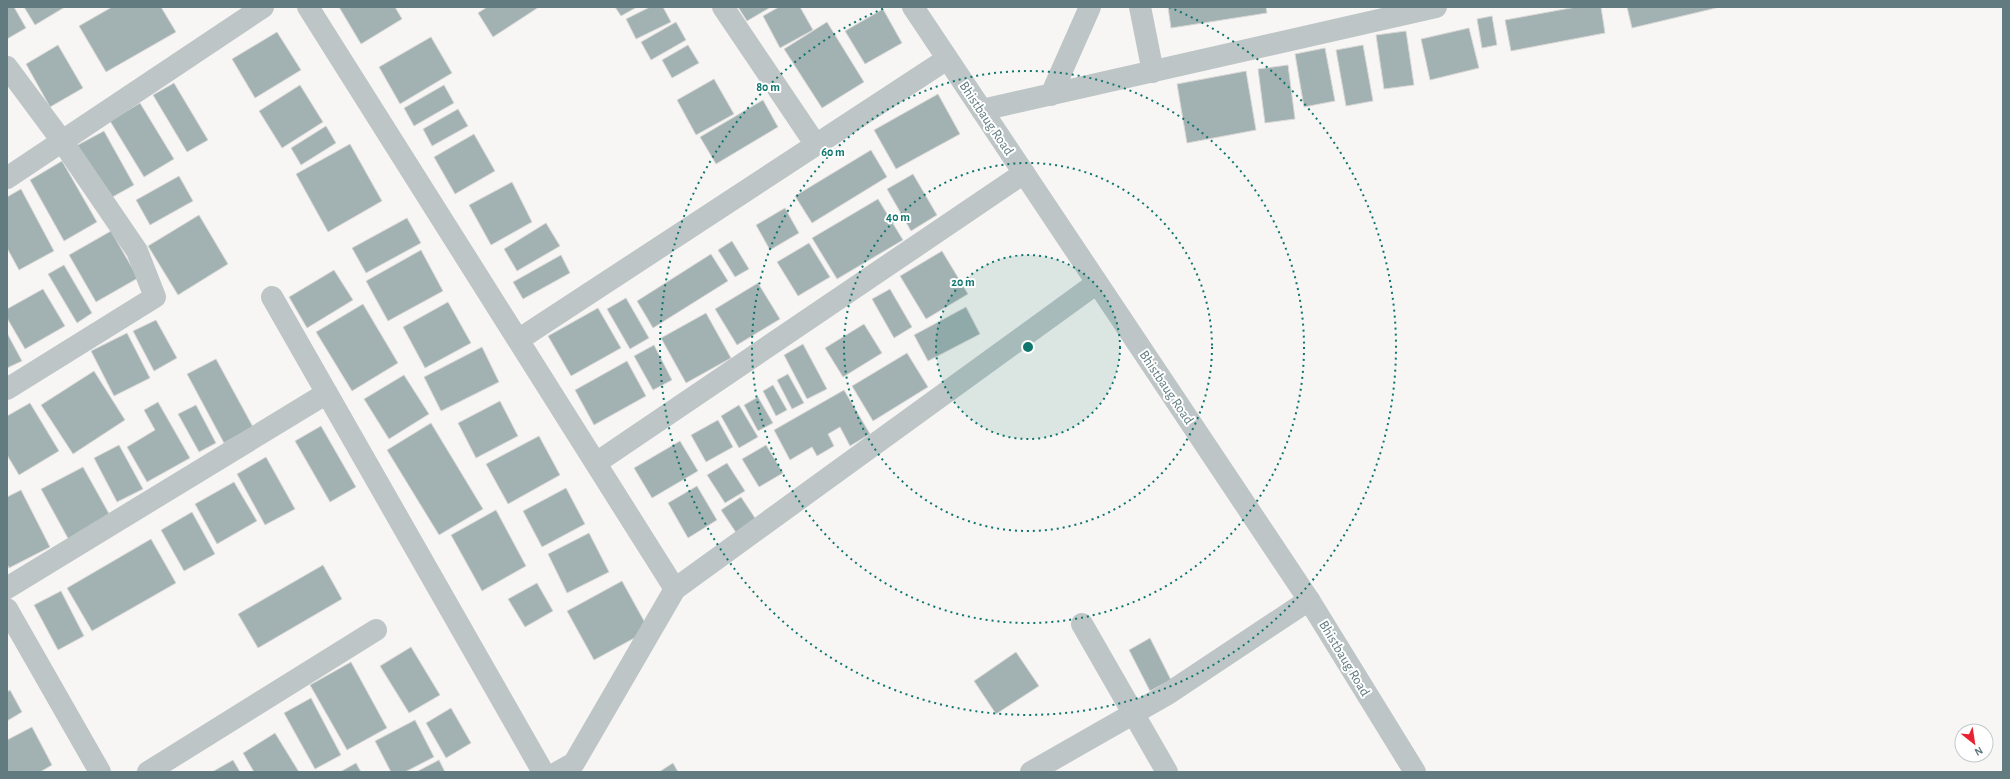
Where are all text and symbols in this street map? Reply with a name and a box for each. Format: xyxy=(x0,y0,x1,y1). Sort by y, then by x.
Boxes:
street label: Bhistbaug Road xyxy=(956,79,1016,158)
text: 80 m xyxy=(756,81,780,93)
text: 60 m xyxy=(821,146,845,158)
text: 40 m xyxy=(886,211,910,223)
text: 20 m xyxy=(951,276,975,288)
centre of rings xyxy=(1021,340,1035,354)
street label: Bhistbaug Road xyxy=(1136,348,1196,427)
street label: Bhistbaug Road xyxy=(1316,618,1372,699)
north arrow xyxy=(1954,723,1994,763)
text: N xyxy=(1973,745,1985,758)

